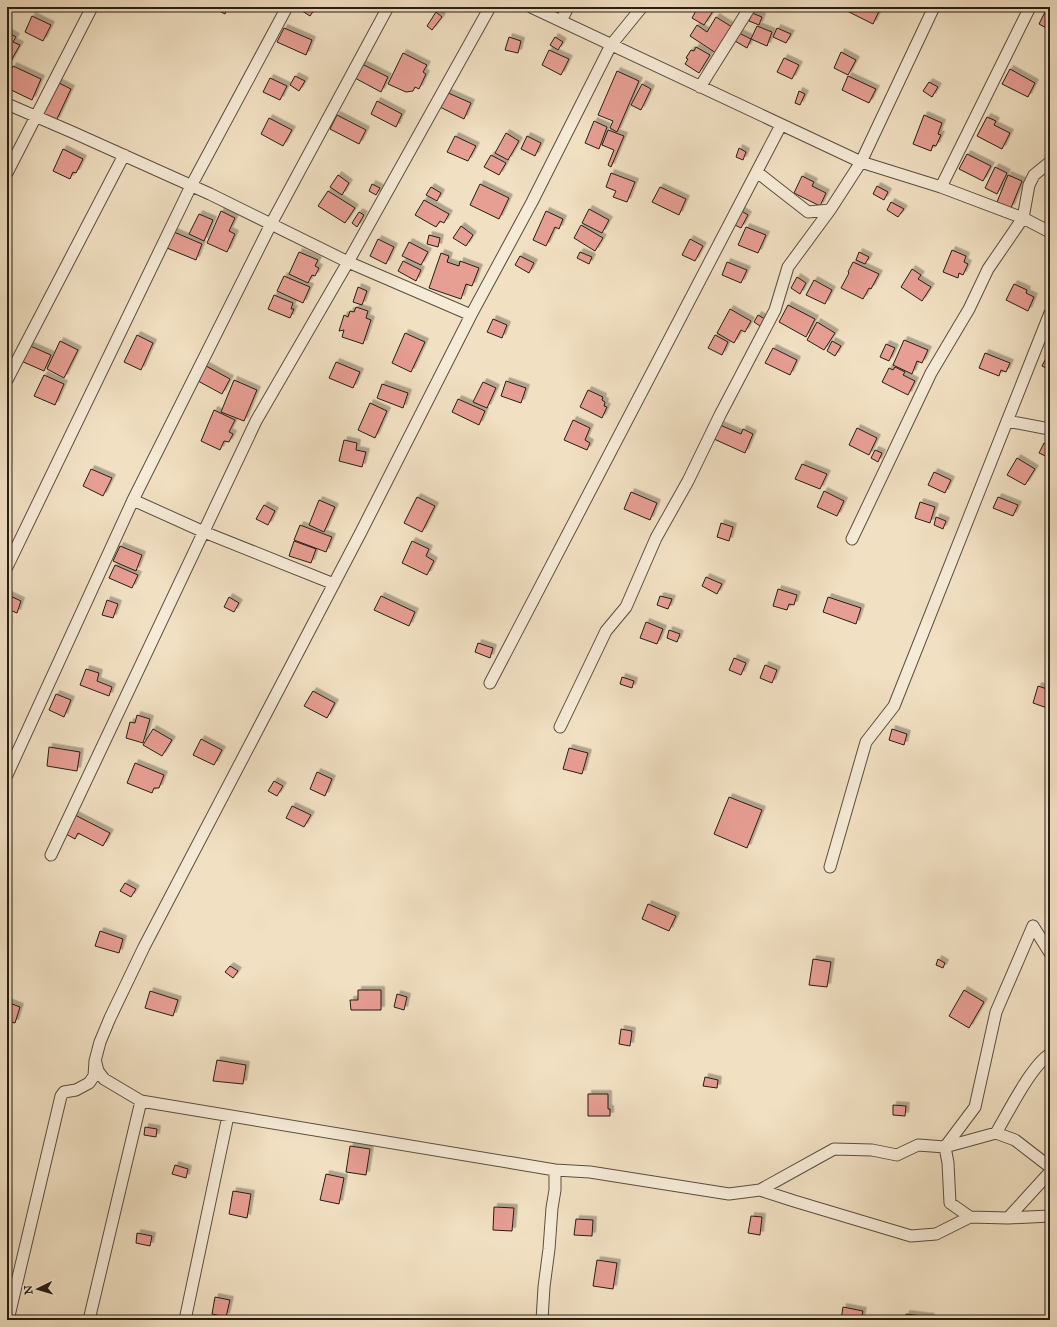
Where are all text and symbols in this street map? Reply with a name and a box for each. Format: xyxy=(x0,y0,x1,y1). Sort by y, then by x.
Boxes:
north arrow xyxy=(18,1269,58,1309)
text: N xyxy=(22,1284,35,1295)

